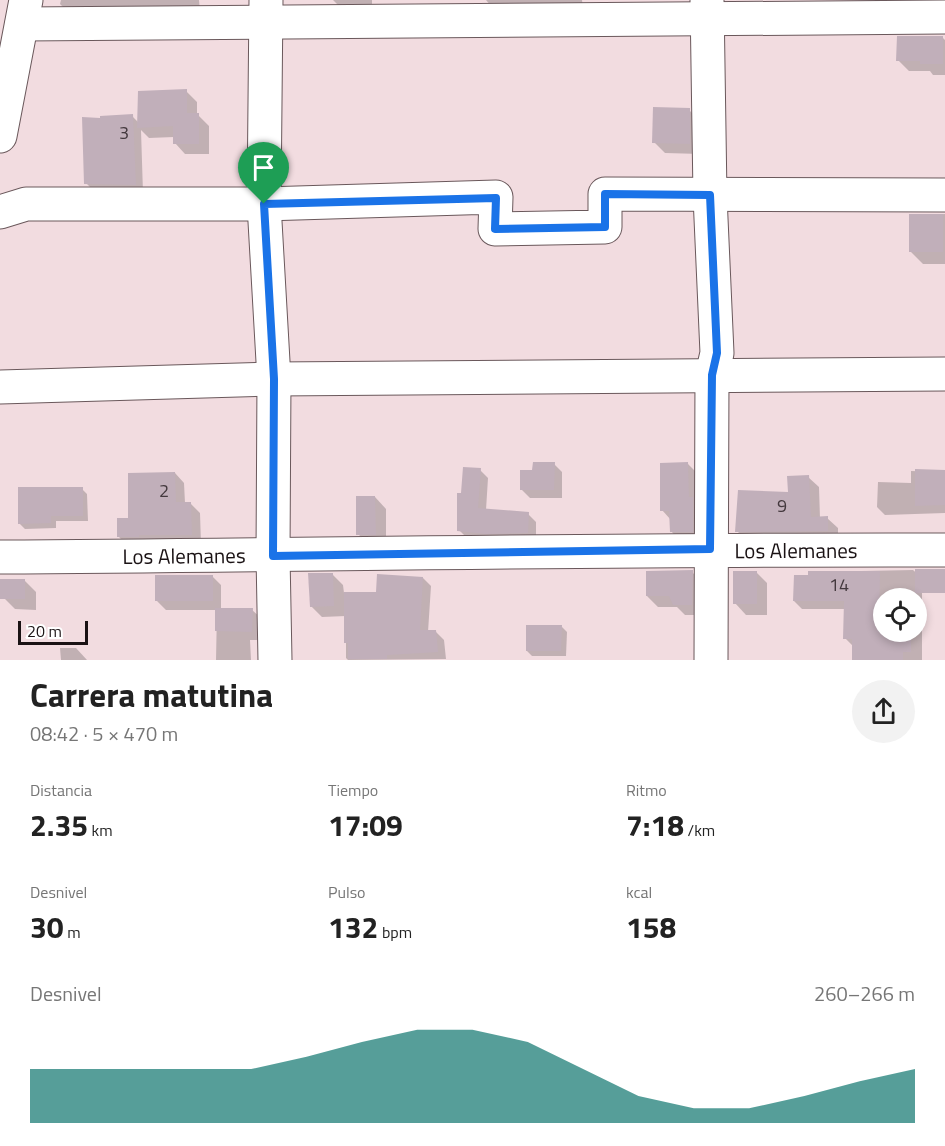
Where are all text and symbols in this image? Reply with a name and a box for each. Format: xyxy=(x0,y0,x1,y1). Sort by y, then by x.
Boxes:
house number: 3 xyxy=(119,119,129,146)
pin xyxy=(238,142,289,204)
icon: arrive xyxy=(247,151,280,184)
house number: 2 xyxy=(159,477,169,504)
house number: 9 xyxy=(777,492,787,519)
street label: Los Alemanes xyxy=(734,534,858,566)
street label: Los Alemanes xyxy=(122,539,246,572)
house number: 14 xyxy=(829,571,849,598)
map controls xyxy=(873,588,927,642)
button: locate xyxy=(873,588,927,642)
scale bar xyxy=(18,618,88,646)
text: 20 m xyxy=(27,619,62,643)
text: Carrera matutina xyxy=(30,670,273,720)
button: share xyxy=(852,680,915,743)
text: 08:42 · 5 × 470 m xyxy=(30,718,178,749)
text: Distancia xyxy=(30,778,92,802)
text: Tiempo xyxy=(328,778,378,802)
text: Ritmo xyxy=(626,778,667,802)
text: 2.35 xyxy=(30,802,88,848)
text: 17:09 xyxy=(328,802,403,848)
text: 7:18 xyxy=(626,802,684,848)
text: km xyxy=(88,818,113,842)
text: /km xyxy=(684,818,715,842)
text: Desnivel xyxy=(30,880,87,904)
text: Pulso xyxy=(328,880,366,904)
text: kcal xyxy=(626,880,652,904)
text: 30 xyxy=(30,904,64,950)
text: 132 xyxy=(328,904,378,950)
text: 158 xyxy=(626,904,676,950)
text: m xyxy=(64,920,81,944)
text: bpm xyxy=(378,920,412,944)
text: Desnivel xyxy=(30,978,102,1009)
text: 260–266 m xyxy=(814,978,915,1009)

